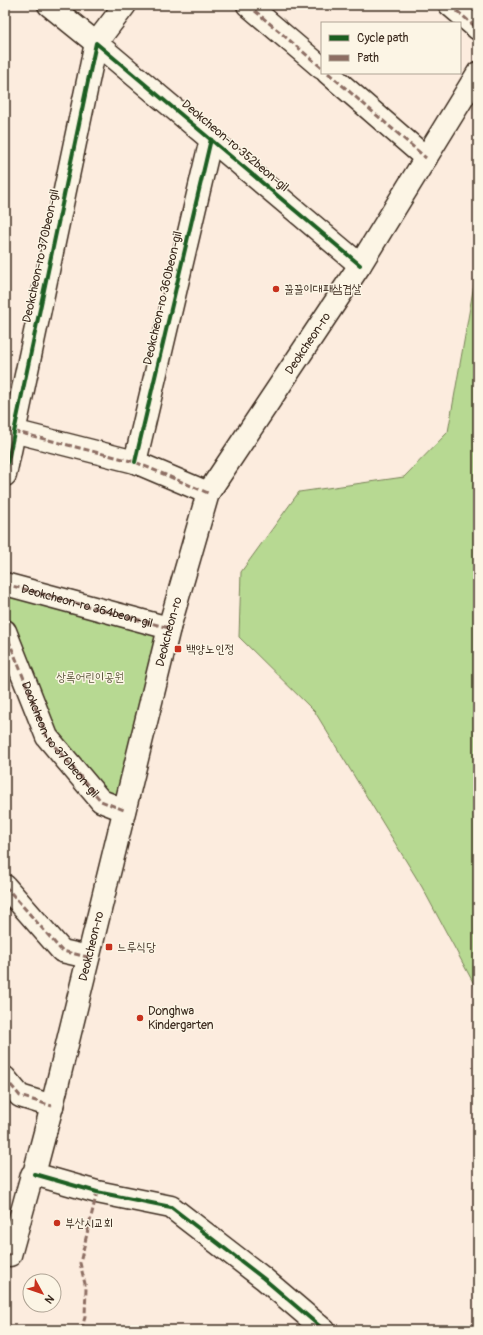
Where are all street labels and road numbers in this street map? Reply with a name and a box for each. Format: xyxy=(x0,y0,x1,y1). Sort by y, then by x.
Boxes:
street label: Deokcheon-ro 352beon-gil xyxy=(179,97,292,195)
street label: Deokcheon-ro 370beon-gil xyxy=(20,188,63,324)
street label: Deokcheon-ro 360beon-gil xyxy=(140,230,186,366)
street label: Deokcheon-ro xyxy=(282,309,334,377)
street label: Deokcheon-ro 364beon-gil xyxy=(20,581,155,631)
street label: Deokcheon-ro xyxy=(152,595,185,668)
street label: Deokcheon-ro 370beon-gil xyxy=(18,679,103,801)
street label: Deokcheon-ro xyxy=(75,909,107,983)

